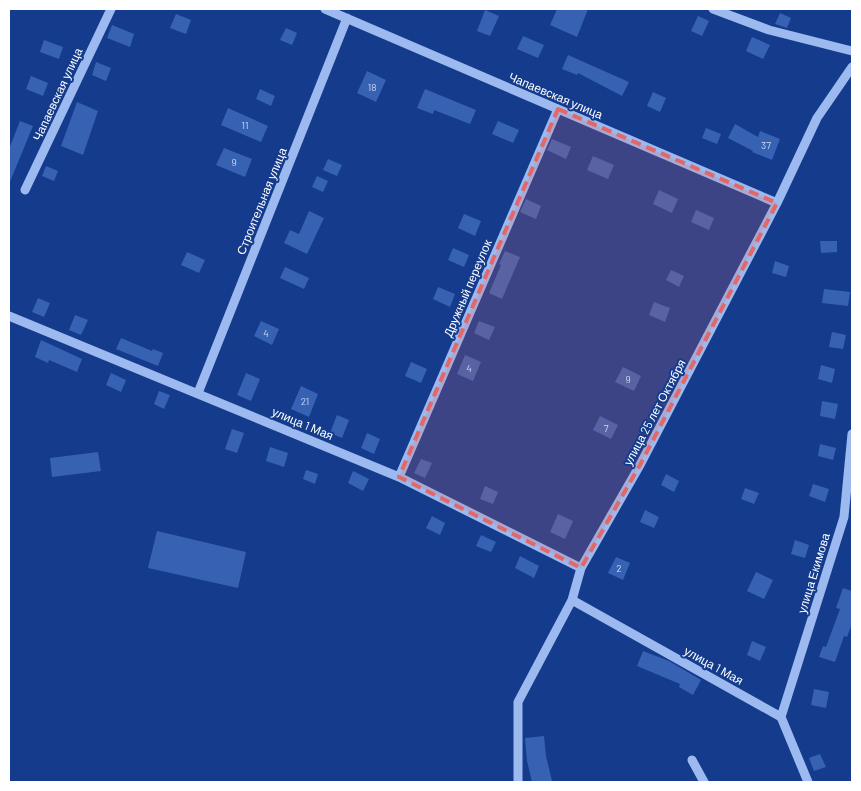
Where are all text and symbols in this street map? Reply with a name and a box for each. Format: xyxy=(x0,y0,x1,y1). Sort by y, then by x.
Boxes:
street label: Чапаевская улица xyxy=(29,45,86,143)
street label: Чапаевская улица xyxy=(506,69,605,122)
house number: 18 xyxy=(368,81,376,93)
house number: 11 xyxy=(241,119,249,131)
house number: 37 xyxy=(761,139,771,151)
street label: Строительная улица xyxy=(233,145,290,257)
house number: 9 xyxy=(231,156,237,168)
street label: Дружный переулок xyxy=(440,237,495,339)
house number: 4 xyxy=(263,327,269,339)
street label: улица 25 лет Октября xyxy=(620,357,689,468)
house number: 4 xyxy=(466,362,472,374)
house number: 9 xyxy=(625,373,631,385)
house number: 21 xyxy=(301,395,309,407)
street label: улица 1 Мая xyxy=(270,404,336,443)
house number: 7 xyxy=(604,422,609,434)
street label: улица Екимова xyxy=(794,531,833,615)
house number: 2 xyxy=(616,562,622,574)
street label: улица 1 Мая xyxy=(682,643,746,688)

